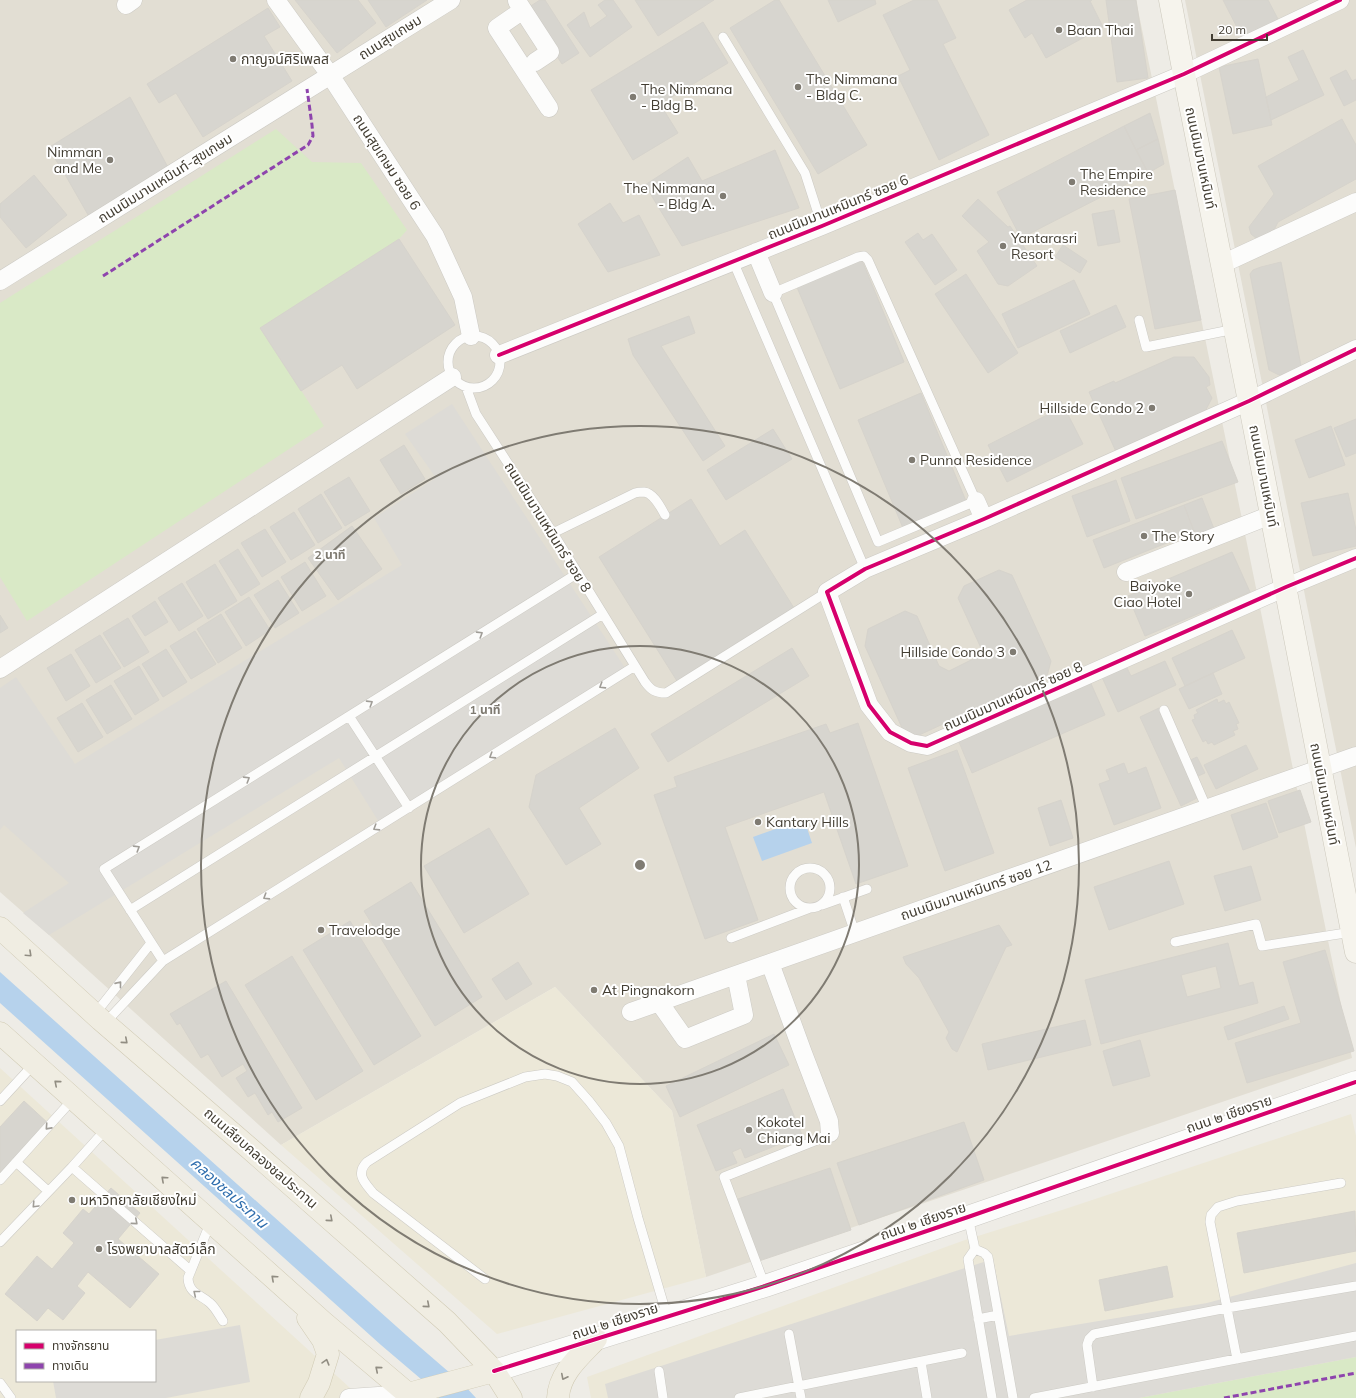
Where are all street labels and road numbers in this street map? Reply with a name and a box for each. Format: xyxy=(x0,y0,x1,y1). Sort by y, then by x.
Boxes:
street label: ถนนสุขเกษม xyxy=(355,10,425,64)
street label: ถนนนิมมานเหมินท์ xyxy=(1181,105,1221,211)
street label: ถนนสุขเกษม ซอย 6 xyxy=(349,110,425,214)
street label: ถนนนิมมานเหมินท์-สุขเกษม xyxy=(94,129,236,227)
street label: ถนนนิมมานเหมินทร์ ซอย 6 xyxy=(765,170,911,244)
street label: ถนนนิมมานเหมินท์ xyxy=(1245,423,1283,529)
street label: ถนนนิมมานเหมินทร์ ซอย 8 xyxy=(501,458,595,596)
street label: ถนนนิมมานเหมินทร์ ซอย 8 xyxy=(941,657,1085,735)
street label: ถนนนิมมานเหมินท์ xyxy=(1306,741,1344,847)
street label: ถนนนิมมานเหมินทร์ ซอย 12 xyxy=(898,856,1054,924)
street label: ถนน ๒ เชียงราย xyxy=(1184,1091,1274,1137)
street label: ถนนเลียบคลองชลประทาน xyxy=(201,1104,321,1212)
street label: ถนน ๒ เชียงราย xyxy=(878,1198,968,1244)
street label: ถนน ๒ เชียงราย xyxy=(570,1299,660,1343)

